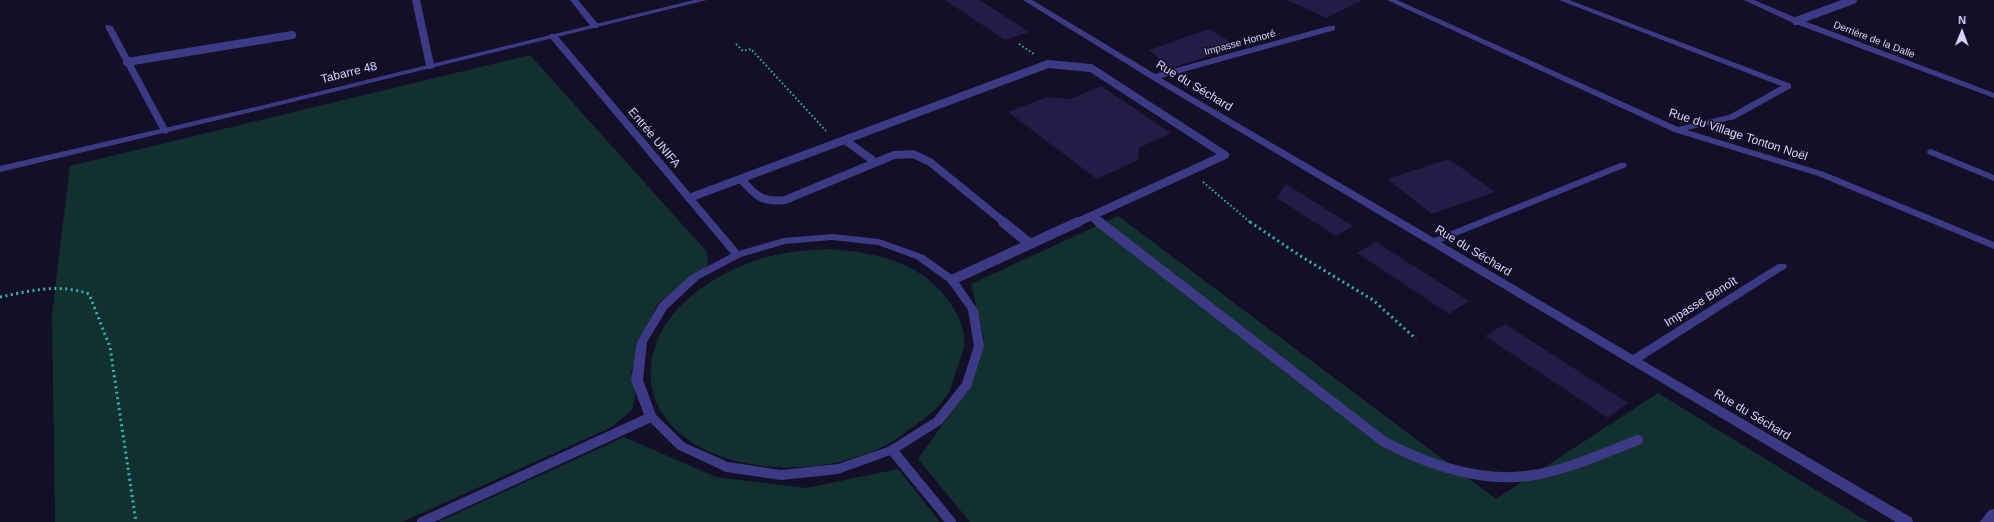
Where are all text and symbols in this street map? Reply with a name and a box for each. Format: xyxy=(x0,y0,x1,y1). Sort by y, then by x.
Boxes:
north arrow xyxy=(1942,12,1982,52)
text: N xyxy=(1958,14,1966,26)
street label: Derrière de la Dalle xyxy=(1832,19,1916,61)
street label: Impasse Honoré xyxy=(1203,28,1277,58)
street label: Rue du Séchard xyxy=(1153,57,1235,115)
street label: Tabarre 48 xyxy=(319,59,379,87)
street label: Entrée UNIFA xyxy=(625,105,683,171)
street label: Rue du Village Tonton Noël xyxy=(1667,106,1809,164)
street label: Rue du Séchard xyxy=(1432,222,1514,280)
street label: Impasse Benoît xyxy=(1662,274,1740,330)
street label: Rue du Séchard xyxy=(1711,386,1793,444)

